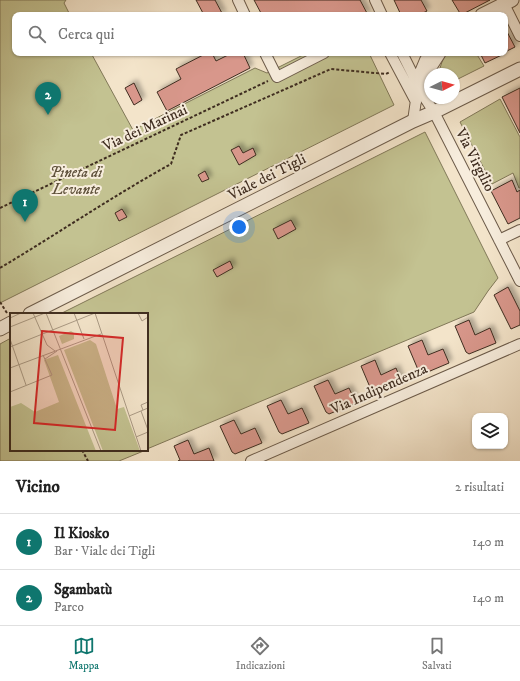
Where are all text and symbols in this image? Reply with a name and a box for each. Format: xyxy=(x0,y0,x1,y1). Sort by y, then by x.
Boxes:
search box xyxy=(12,12,508,56)
icon: search xyxy=(26,23,48,45)
text: Cerca qui xyxy=(58,25,114,44)
north arrow xyxy=(424,68,460,104)
pin: 2 xyxy=(35,82,61,115)
street label: Via dei Marinai xyxy=(99,100,190,156)
street label: Via Virgilio xyxy=(451,124,499,195)
street label: Viale dei Tigli xyxy=(224,149,309,205)
park label: Pineta di Levante xyxy=(50,163,103,199)
pin: 1 xyxy=(12,189,38,222)
your location xyxy=(229,217,249,237)
inset map xyxy=(10,313,148,451)
street label: Via Indipendenza xyxy=(327,359,431,419)
map controls xyxy=(472,413,508,449)
button: layers xyxy=(472,413,508,449)
text: Vicino xyxy=(16,476,60,498)
text: 2 risultati xyxy=(455,479,504,495)
text: Il Kiosko xyxy=(54,524,109,543)
text: 1 xyxy=(27,534,31,550)
text: 140 m xyxy=(472,534,504,550)
text: Bar · Viale dei Tigli xyxy=(54,543,155,559)
text: Sgambatù xyxy=(54,580,112,599)
text: 2 xyxy=(26,590,32,606)
text: 140 m xyxy=(472,590,504,606)
text: Parco xyxy=(54,599,84,615)
tab: Mappa xyxy=(68,635,99,673)
tab: Indicazioni xyxy=(236,635,285,673)
tab: Salvati xyxy=(422,635,452,673)

